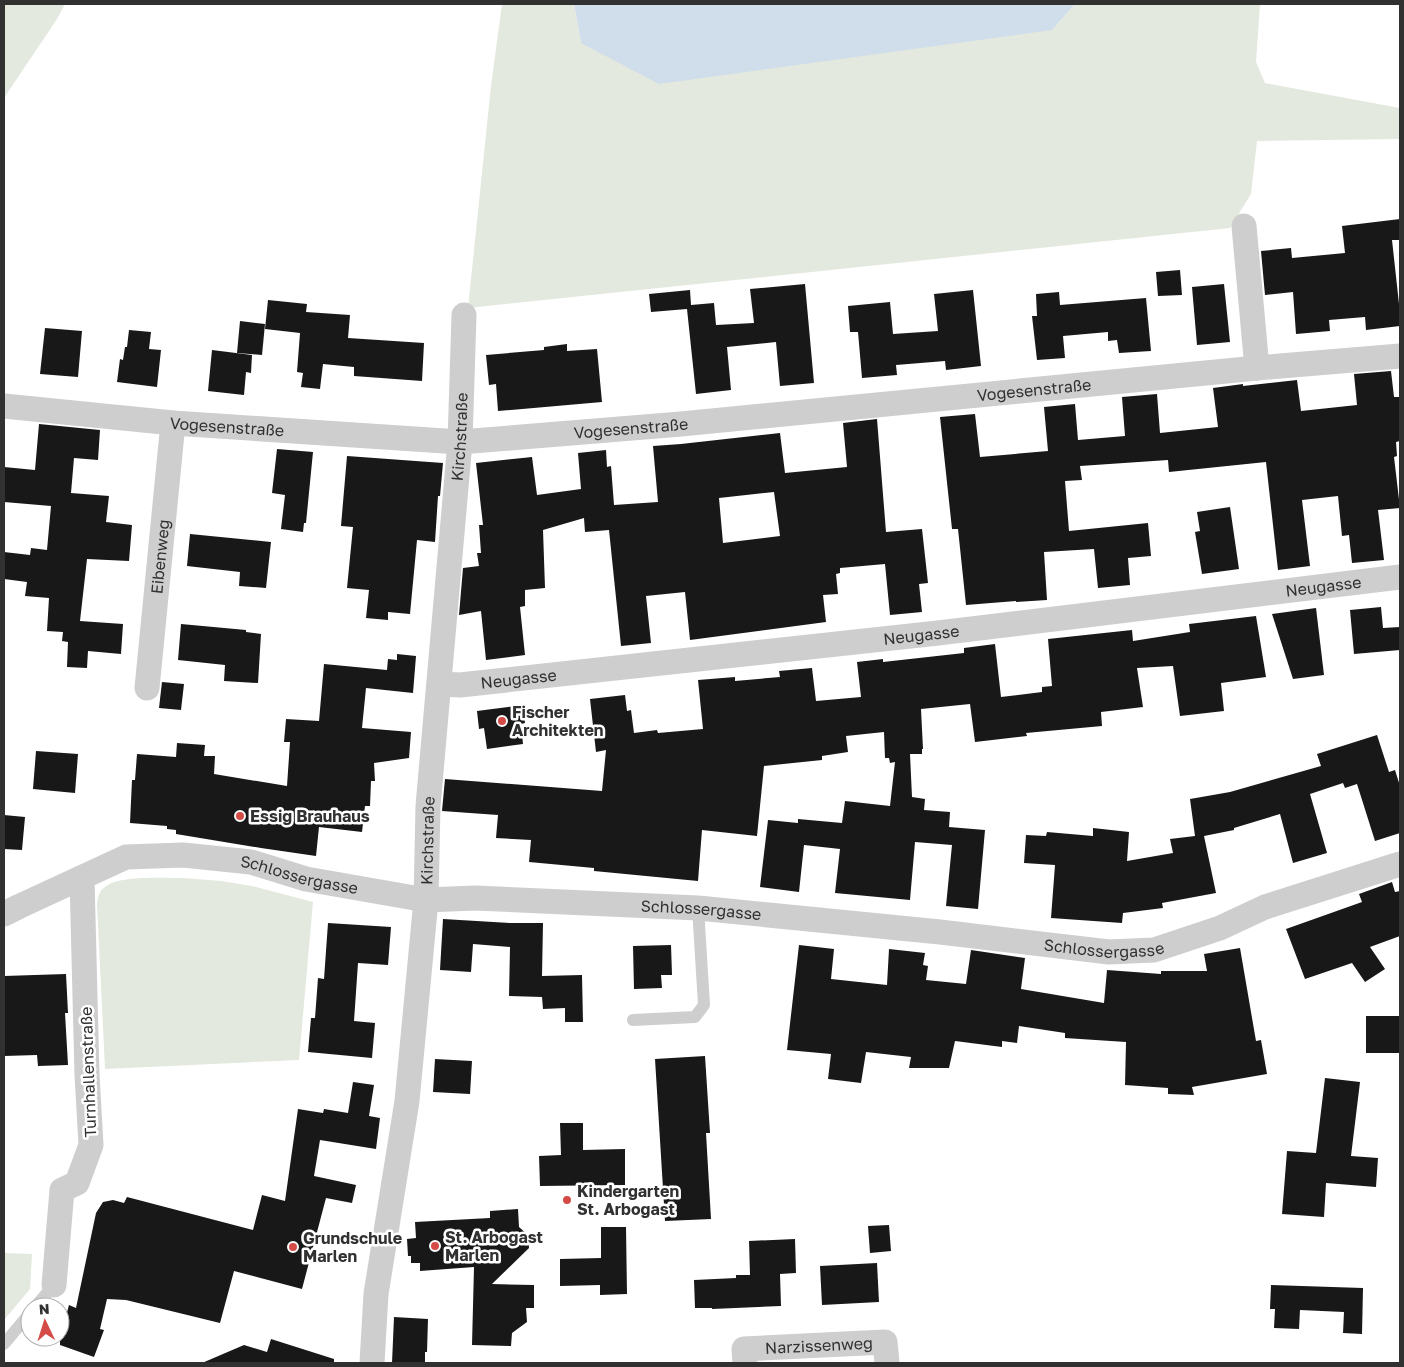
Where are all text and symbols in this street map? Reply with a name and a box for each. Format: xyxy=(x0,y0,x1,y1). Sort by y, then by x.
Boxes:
street label: Vogesenstraße xyxy=(976,374,1092,405)
street label: Kirchstraße xyxy=(447,392,472,482)
street label: Vogesenstraße xyxy=(169,413,285,440)
street label: Vogesenstraße xyxy=(573,413,689,443)
street label: Eibenweg xyxy=(146,518,173,595)
street label: Neugasse xyxy=(1284,572,1362,601)
street label: Neugasse xyxy=(882,621,960,649)
street label: Neugasse xyxy=(480,665,558,693)
place label: Fischer Architekten xyxy=(512,702,604,740)
marker: Fischer Architekten xyxy=(496,715,508,727)
street label: Kirchstraße xyxy=(416,795,439,885)
place label: Essig Brauhaus xyxy=(250,806,370,826)
marker: Essig Brauhaus xyxy=(234,810,246,822)
street label: Schlossergasse xyxy=(240,851,360,898)
street label: Schlossergasse xyxy=(640,895,762,924)
street label: Schlossergasse xyxy=(1043,934,1167,962)
street label: Turnhallenstraße xyxy=(76,1006,100,1138)
place label: Kindergarten St. Arbogast xyxy=(577,1181,679,1219)
marker: Kindergarten St. Arbogast xyxy=(561,1194,573,1206)
place label: St. Arbogast Marlen xyxy=(445,1227,543,1265)
place label: Grundschule Marlen xyxy=(303,1228,402,1266)
marker: St. Arbogast Marlen xyxy=(429,1240,441,1252)
marker: Grundschule Marlen xyxy=(287,1241,299,1253)
north arrow xyxy=(20,1297,70,1347)
text: N xyxy=(38,1300,50,1317)
street label: Narzissenweg xyxy=(764,1333,873,1358)

